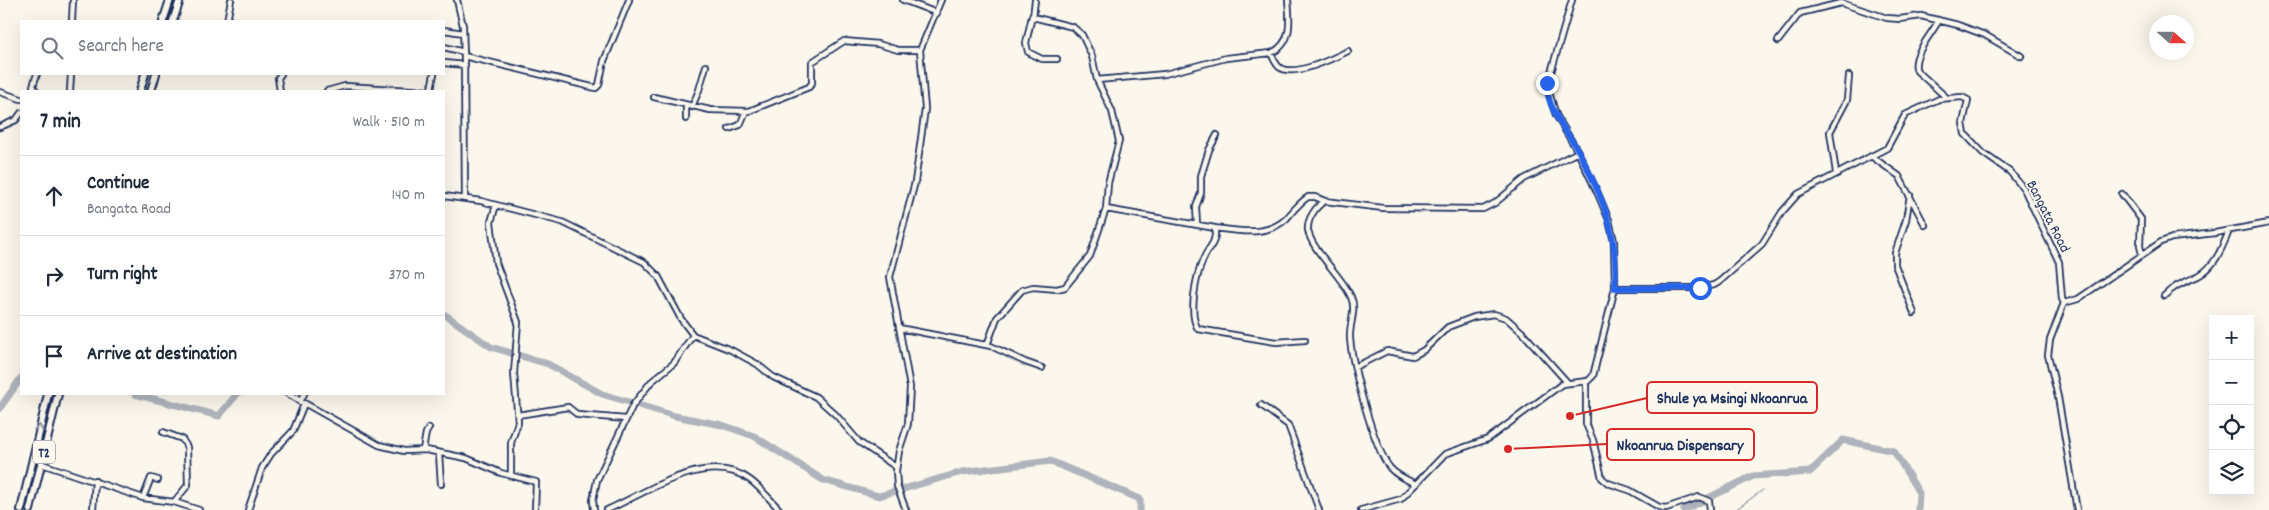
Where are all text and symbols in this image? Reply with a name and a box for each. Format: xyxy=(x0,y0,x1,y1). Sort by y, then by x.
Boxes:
north arrow xyxy=(2149,15,2194,60)
search box xyxy=(20,20,445,75)
icon: search xyxy=(38,34,66,62)
text: Search here xyxy=(78,34,164,61)
route end xyxy=(1536,72,1559,95)
text: 7 min xyxy=(40,108,81,138)
text: Walk · 510 m xyxy=(353,111,425,134)
text: Continue xyxy=(87,171,149,198)
street label: Bangata Road xyxy=(2020,177,2075,257)
icon: ahead xyxy=(40,182,68,210)
text: 140 m xyxy=(391,184,425,207)
text: Bangata Road xyxy=(87,198,171,221)
icon: right xyxy=(40,262,68,290)
text: Turn right xyxy=(87,262,158,289)
text: 370 m xyxy=(388,264,425,287)
route start xyxy=(1689,277,1712,300)
map controls xyxy=(2209,315,2254,495)
button: + xyxy=(2209,315,2254,360)
icon: arrive xyxy=(40,342,68,370)
text: Arrive at destination xyxy=(87,342,237,369)
button: − xyxy=(2209,360,2254,405)
callout: Shule ya Msingi Nkoanrua xyxy=(1647,382,1817,413)
text: Shule ya Msingi Nkoanrua xyxy=(1657,388,1809,411)
button: locate xyxy=(2209,405,2254,450)
one-way arrow xyxy=(33,424,44,433)
callout: Nkoanrua Dispensary xyxy=(1607,429,1754,460)
text: Nkoanrua Dispensary xyxy=(1617,435,1745,458)
road number: T2 xyxy=(33,441,55,464)
button: layers xyxy=(2209,450,2254,495)

